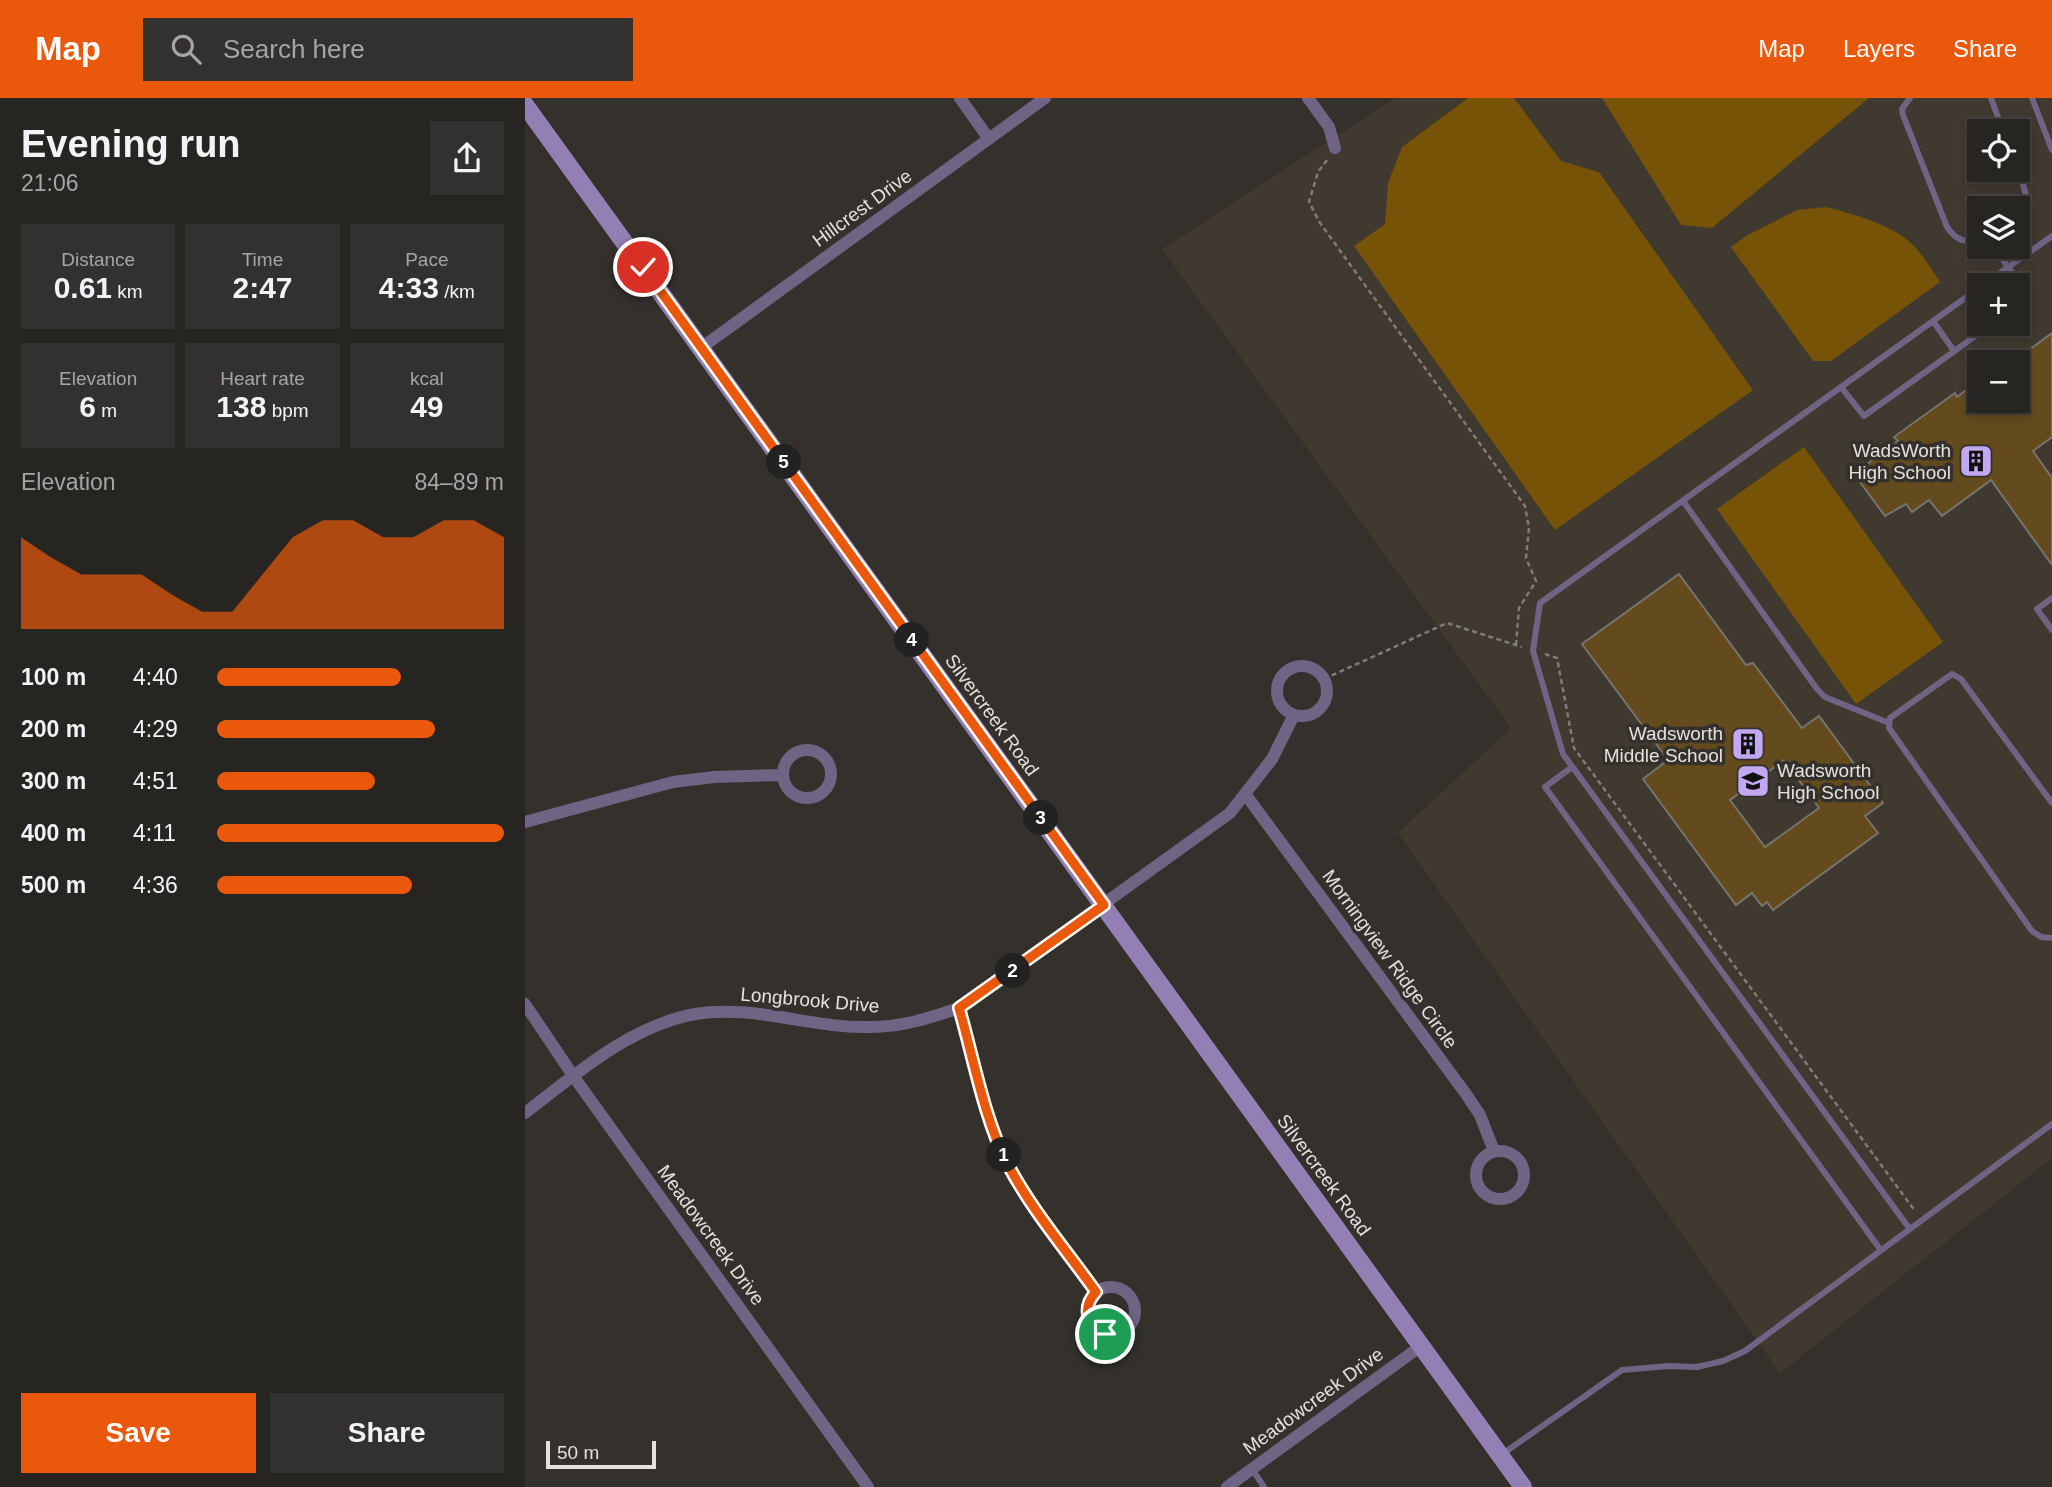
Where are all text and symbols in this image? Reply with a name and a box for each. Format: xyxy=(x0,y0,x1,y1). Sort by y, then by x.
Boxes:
search box xyxy=(143,18,633,81)
text: Map xyxy=(35,30,101,67)
icon: search xyxy=(167,30,205,68)
text: Search here xyxy=(223,34,365,64)
text: Map xyxy=(1758,35,1805,62)
text: Layers xyxy=(1843,35,1915,62)
text: Share xyxy=(1953,35,2017,62)
map controls xyxy=(1967,119,2030,413)
button: locate xyxy=(1967,119,2030,182)
button: share xyxy=(430,121,504,195)
text: Evening run xyxy=(21,123,241,165)
street label: Hillcrest Drive xyxy=(808,165,916,251)
text: 21:06 xyxy=(21,170,79,196)
button: layers xyxy=(1967,196,2030,259)
pin xyxy=(613,237,673,297)
icon: check xyxy=(624,248,662,286)
text: Distance xyxy=(61,249,135,270)
text: Time xyxy=(242,249,283,270)
text: Pace xyxy=(405,249,448,270)
text: 0.61 xyxy=(54,271,112,304)
text: 2:47 xyxy=(232,271,293,304)
text: 4:33 xyxy=(379,271,439,304)
button: + xyxy=(1967,273,2030,336)
text: km xyxy=(112,281,143,302)
text: /km xyxy=(439,281,475,302)
button: − xyxy=(1967,350,2030,413)
text: Elevation xyxy=(59,368,137,389)
text: Heart rate xyxy=(220,368,305,389)
text: kcal xyxy=(410,368,444,389)
text: 6 xyxy=(79,390,96,423)
text: 138 xyxy=(216,390,266,423)
text: 49 xyxy=(410,390,444,423)
text: m xyxy=(96,400,117,421)
text: bpm xyxy=(266,400,309,421)
place label: WadsWorth High School xyxy=(1849,440,1951,483)
building icon: WadsWorth High School xyxy=(1957,442,1995,480)
pin: 5 xyxy=(767,444,801,480)
text: 5 xyxy=(778,451,789,472)
text: Elevation xyxy=(21,469,116,495)
text: 84–89 m xyxy=(414,469,504,495)
pin: 4 xyxy=(895,622,929,658)
text: 4 xyxy=(906,629,917,650)
street label: Silvercreek Road xyxy=(941,650,1043,780)
text: 100 m xyxy=(21,664,86,690)
text: 4:40 xyxy=(133,664,178,690)
text: 200 m xyxy=(21,716,86,742)
text: 4:29 xyxy=(133,716,178,742)
place label: Wadsworth Middle School xyxy=(1604,723,1723,766)
building icon: Wadsworth Middle School xyxy=(1729,725,1767,763)
place label: Wadsworth High School xyxy=(1777,760,1879,803)
school or university icon: Wadsworth High School xyxy=(1734,762,1772,800)
text: 300 m xyxy=(21,768,86,794)
text: 4:51 xyxy=(133,768,178,794)
pin: 3 xyxy=(1023,800,1059,836)
text: 3 xyxy=(1035,807,1046,828)
text: 400 m xyxy=(21,820,86,846)
text: 4:11 xyxy=(133,820,176,846)
street label: Morningview Ridge Circle xyxy=(1318,866,1462,1052)
text: 500 m xyxy=(21,872,86,898)
text: 4:36 xyxy=(133,872,178,898)
pin: 2 xyxy=(995,954,1030,988)
text: 2 xyxy=(1007,960,1018,981)
street label: Longbrook Drive xyxy=(740,983,880,1017)
street label: Silvercreek Road xyxy=(1273,1110,1375,1240)
pin: 1 xyxy=(987,1138,1021,1172)
text: 1 xyxy=(998,1144,1009,1165)
street label: Meadowcreek Drive xyxy=(653,1161,769,1309)
pin xyxy=(1075,1304,1135,1364)
icon: arrive xyxy=(1086,1315,1124,1353)
street label: Meadowcreek Drive xyxy=(1239,1343,1387,1459)
button: Save xyxy=(21,1393,256,1473)
button: Share xyxy=(270,1393,504,1473)
scale bar xyxy=(546,1438,656,1470)
text: 50 m xyxy=(557,1442,599,1463)

